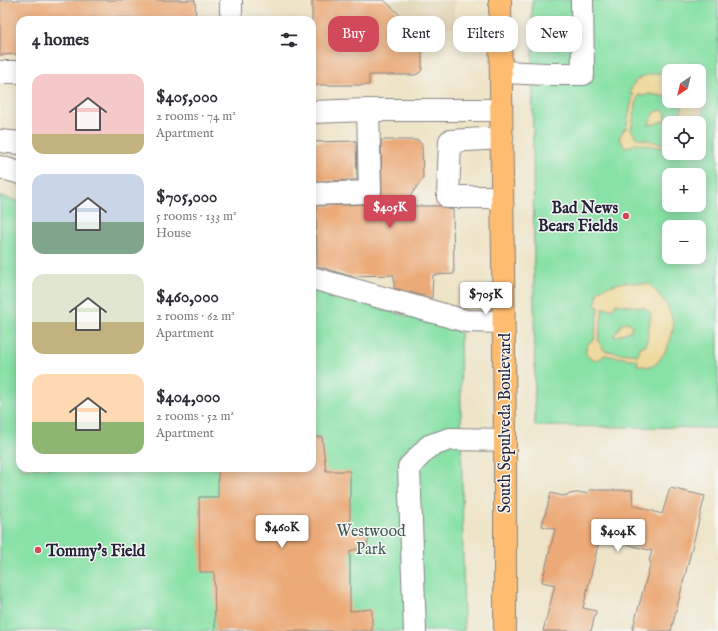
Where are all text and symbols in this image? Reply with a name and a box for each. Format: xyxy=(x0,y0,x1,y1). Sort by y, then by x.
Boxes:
chip: Buy xyxy=(328,16,379,52)
chip: Rent xyxy=(387,16,445,52)
chip: Filters xyxy=(453,16,518,52)
chip: New xyxy=(526,16,582,52)
icon: filters xyxy=(278,29,300,51)
text: 4 homes xyxy=(32,30,89,51)
north arrow xyxy=(662,64,706,108)
map controls xyxy=(662,64,706,264)
text: $405,000 xyxy=(156,87,218,108)
icon: home xyxy=(64,90,112,138)
text: 2 rooms · 74 m² xyxy=(156,108,236,125)
button: locate xyxy=(662,116,706,160)
text: Apartment xyxy=(156,125,214,142)
button: + xyxy=(662,168,706,212)
text: $705,000 xyxy=(156,187,217,208)
icon: home xyxy=(64,190,112,238)
pin: $405K xyxy=(362,195,418,229)
text: $405K xyxy=(373,199,407,216)
place label: Bad News Bears Fields xyxy=(538,199,618,237)
text: 5 rooms · 133 m² xyxy=(156,208,237,225)
marker: Bad News Bears Fields xyxy=(621,211,631,221)
button: − xyxy=(662,220,706,264)
text: House xyxy=(156,225,191,242)
pin: $705K xyxy=(458,282,514,316)
text: $705K xyxy=(469,286,503,303)
text: $460,000 xyxy=(156,287,219,308)
icon: home xyxy=(64,290,112,338)
text: 2 rooms · 62 m² xyxy=(156,308,235,325)
text: Apartment xyxy=(156,325,214,342)
street label: South Sepulveda Boulevard xyxy=(496,333,516,513)
text: $404,000 xyxy=(156,387,220,408)
icon: home xyxy=(64,390,112,438)
text: 2 rooms · 52 m² xyxy=(156,408,234,425)
text: Apartment xyxy=(156,425,214,442)
pin: $460K xyxy=(254,515,310,549)
text: $460K xyxy=(265,519,299,536)
pin: $404K xyxy=(590,519,646,553)
park label: Westwood Park xyxy=(336,522,406,560)
text: $404K xyxy=(600,523,636,540)
place label: Tommy's Field xyxy=(45,542,146,562)
marker: Tommy's Field xyxy=(33,545,43,555)

